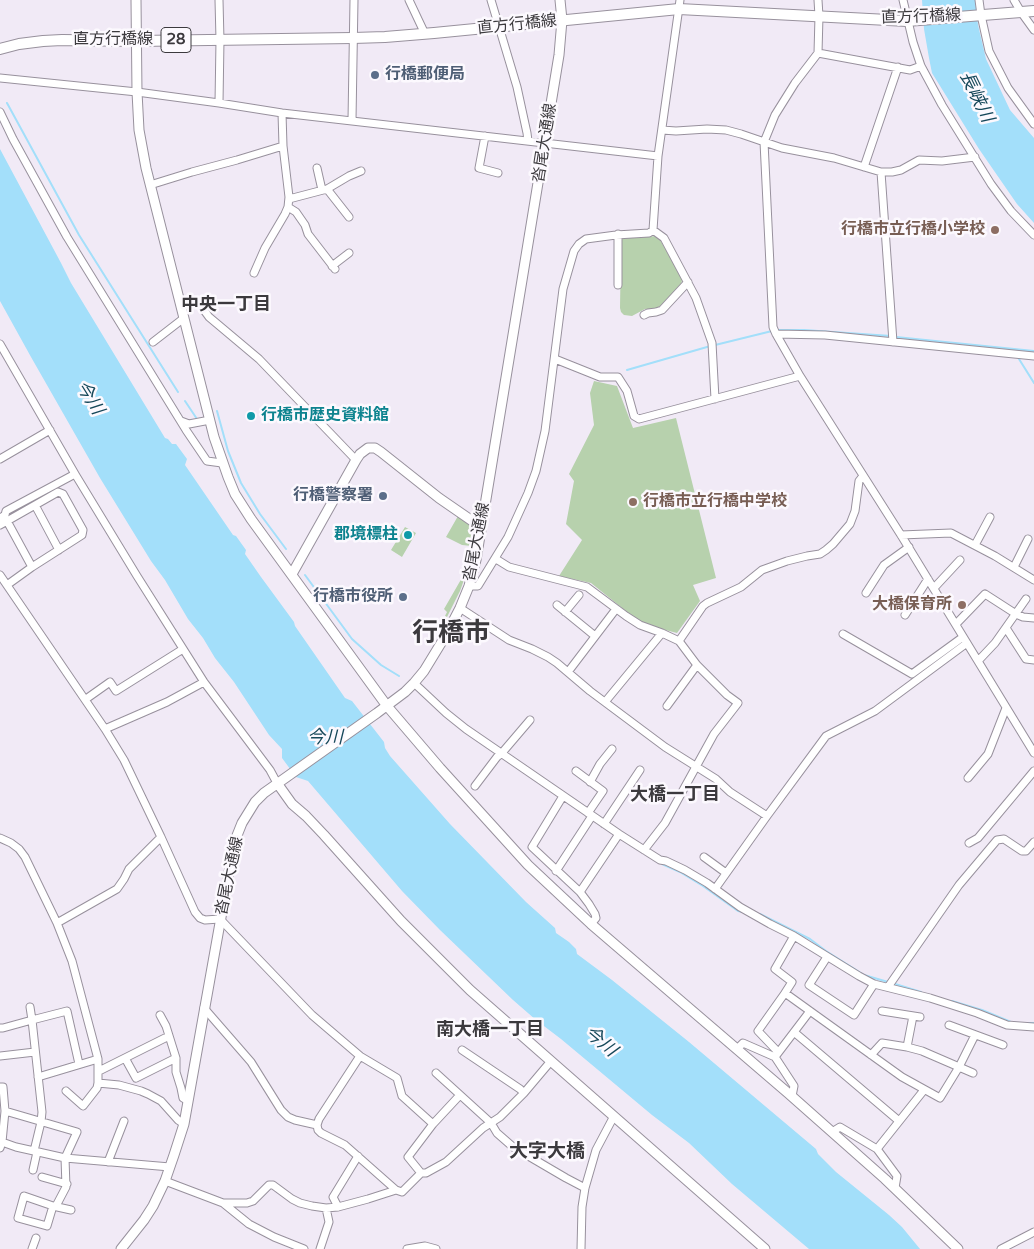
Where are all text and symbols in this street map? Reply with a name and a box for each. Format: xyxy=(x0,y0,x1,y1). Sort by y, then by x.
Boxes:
street label: 直方行橋線 xyxy=(881,6,961,28)
street label: 直方行橋線 xyxy=(476,11,558,39)
road number: 28 xyxy=(161,28,191,52)
street label: 直方行橋線 xyxy=(73,30,153,50)
place label: 行橋郵便局 xyxy=(385,65,465,85)
water label: 長峡川 xyxy=(954,68,998,126)
marker: 行橋郵便局 xyxy=(369,69,381,81)
street label: 沓尾大通線 xyxy=(529,102,561,184)
place label: 行橋市立行橋小学校 xyxy=(841,220,985,240)
marker: 行橋市立行橋小学校 xyxy=(989,224,1001,236)
district label: 中央一丁目 xyxy=(181,294,271,316)
water label: 今川 xyxy=(70,377,108,419)
place label: 行橋市歴史資料館 xyxy=(261,406,389,426)
marker: 行橋市歴史資料館 xyxy=(245,410,257,422)
place label: 行橋警察署 xyxy=(293,486,373,506)
marker: 行橋警察署 xyxy=(377,490,389,502)
place label: 行橋市立行橋中学校 xyxy=(643,492,787,512)
marker: 行橋市立行橋中学校 xyxy=(627,496,639,508)
street label: 沓尾大通線 xyxy=(460,501,494,583)
place label: 郡境標柱 xyxy=(334,525,398,545)
marker: 郡境標柱 xyxy=(402,529,414,541)
place label: 行橋市役所 xyxy=(313,587,393,607)
marker: 行橋市役所 xyxy=(397,591,409,603)
place label: 大橋保育所 xyxy=(872,595,952,615)
marker: 大橋保育所 xyxy=(956,599,968,611)
district label: 行橋市 xyxy=(412,618,490,650)
water label: 今川 xyxy=(307,727,343,749)
district label: 大橋一丁目 xyxy=(630,784,720,806)
street label: 沓尾大通線 xyxy=(212,835,248,917)
district label: 南大橋一丁目 xyxy=(436,1019,544,1041)
water label: 今川 xyxy=(579,1022,621,1062)
district label: 大字大橋 xyxy=(509,1141,585,1163)

